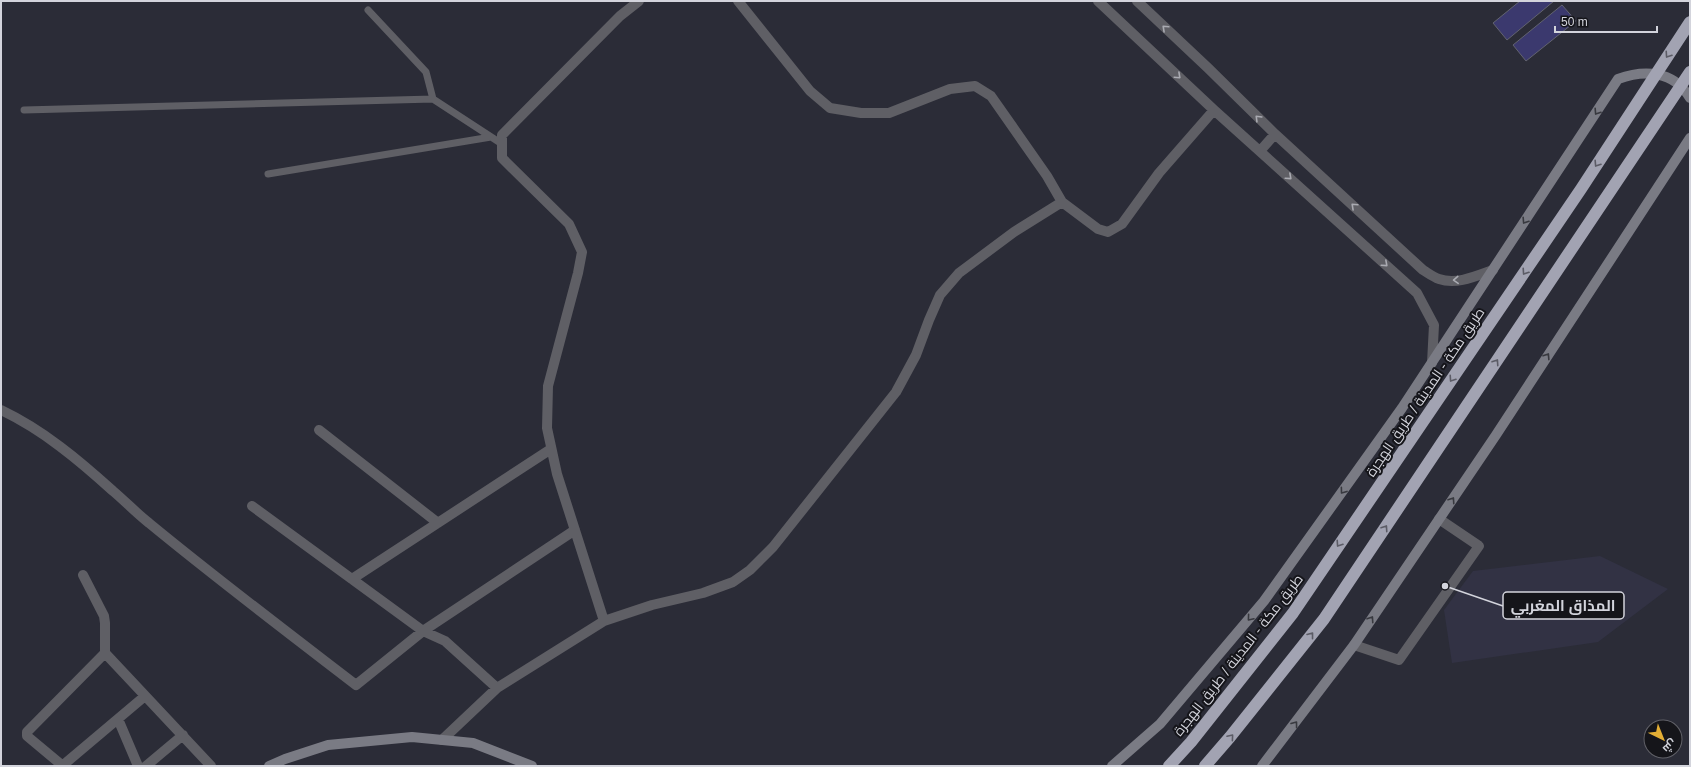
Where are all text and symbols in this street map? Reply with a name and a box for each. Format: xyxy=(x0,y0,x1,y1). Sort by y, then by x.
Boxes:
scale bar xyxy=(1555,8,1657,34)
text: 50 m xyxy=(1561,15,1588,29)
one-way arrow xyxy=(1162,25,1170,32)
one-way arrow xyxy=(1666,50,1673,57)
one-way arrow xyxy=(1173,71,1181,78)
one-way arrow xyxy=(1594,108,1602,115)
one-way arrow xyxy=(1255,115,1263,123)
one-way arrow xyxy=(1595,159,1602,166)
one-way arrow xyxy=(1284,172,1291,179)
one-way arrow xyxy=(1351,204,1358,211)
one-way arrow xyxy=(1523,216,1530,223)
one-way arrow xyxy=(1380,259,1388,266)
one-way arrow xyxy=(1523,267,1530,274)
one-way arrow xyxy=(1453,276,1459,284)
street label: طريق مكة - المدينة / طريق الهجرة xyxy=(1362,304,1488,480)
one-way arrow xyxy=(1542,353,1550,360)
one-way arrow xyxy=(1491,359,1498,366)
one-way arrow xyxy=(1449,375,1456,382)
one-way arrow xyxy=(1341,486,1348,493)
one-way arrow xyxy=(1447,497,1454,504)
one-way arrow xyxy=(1380,525,1388,532)
one-way arrow xyxy=(1337,540,1344,547)
street label: طريق مكة - المدينة / طريق الهجرة xyxy=(1170,571,1307,739)
callout: المذاق المغربي xyxy=(1503,592,1624,619)
text: المذاق المغربي xyxy=(1511,597,1615,618)
one-way arrow xyxy=(1247,614,1254,621)
one-way arrow xyxy=(1366,616,1374,623)
one-way arrow xyxy=(1307,632,1314,639)
north arrow xyxy=(1643,719,1683,759)
one-way arrow xyxy=(1290,721,1298,728)
one-way arrow xyxy=(1226,734,1233,741)
text: ش xyxy=(1660,736,1679,756)

